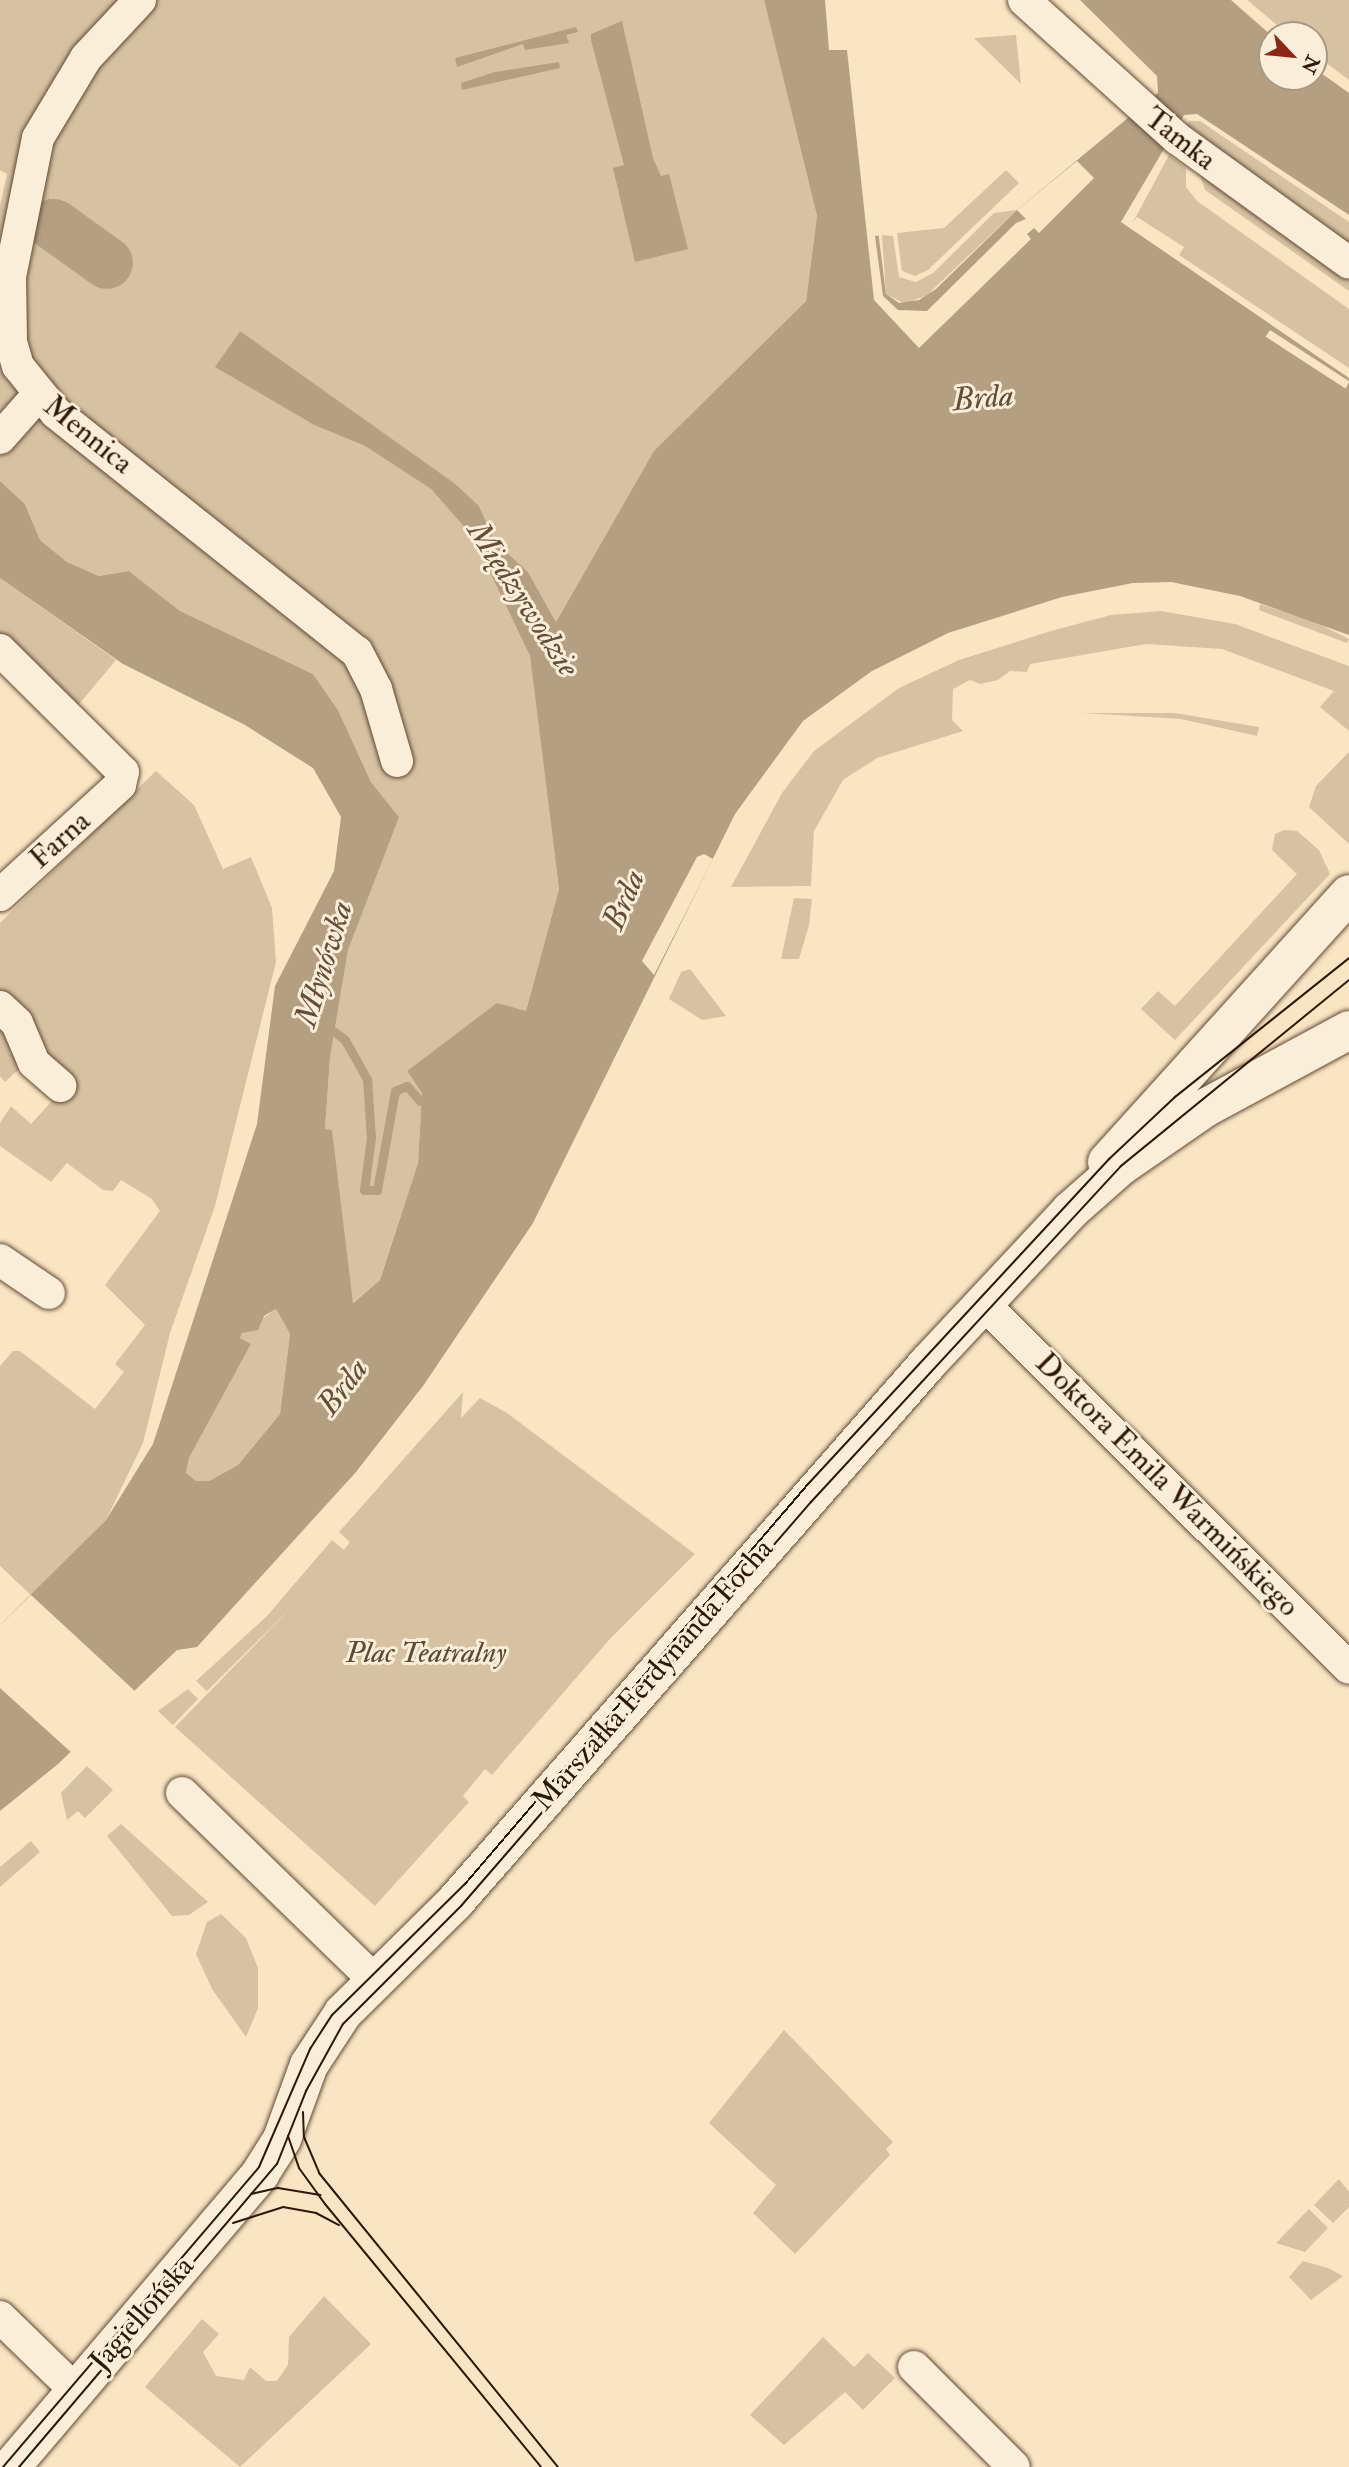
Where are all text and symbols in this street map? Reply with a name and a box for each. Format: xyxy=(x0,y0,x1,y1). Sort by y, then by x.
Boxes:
north arrow xyxy=(1258,21,1328,91)
text: N xyxy=(1296,51,1325,77)
street label: Tamka xyxy=(1137,100,1223,178)
water label: Brda xyxy=(951,376,1015,420)
street label: Mennica xyxy=(36,388,140,482)
water label: Międzywodzie xyxy=(459,514,587,684)
street label: Farna xyxy=(22,803,98,877)
water label: Brda xyxy=(594,864,654,936)
water label: Młynówka xyxy=(287,897,361,1031)
street label: Doktora Emila Warmińskiego xyxy=(1028,1346,1306,1624)
water label: Brda xyxy=(309,1351,377,1423)
street label: Marszałka Ferdynanda Focha xyxy=(525,1532,781,1818)
park label: Plac Teatralny xyxy=(346,1635,506,1671)
street label: Jagiellońska xyxy=(82,2249,202,2379)

